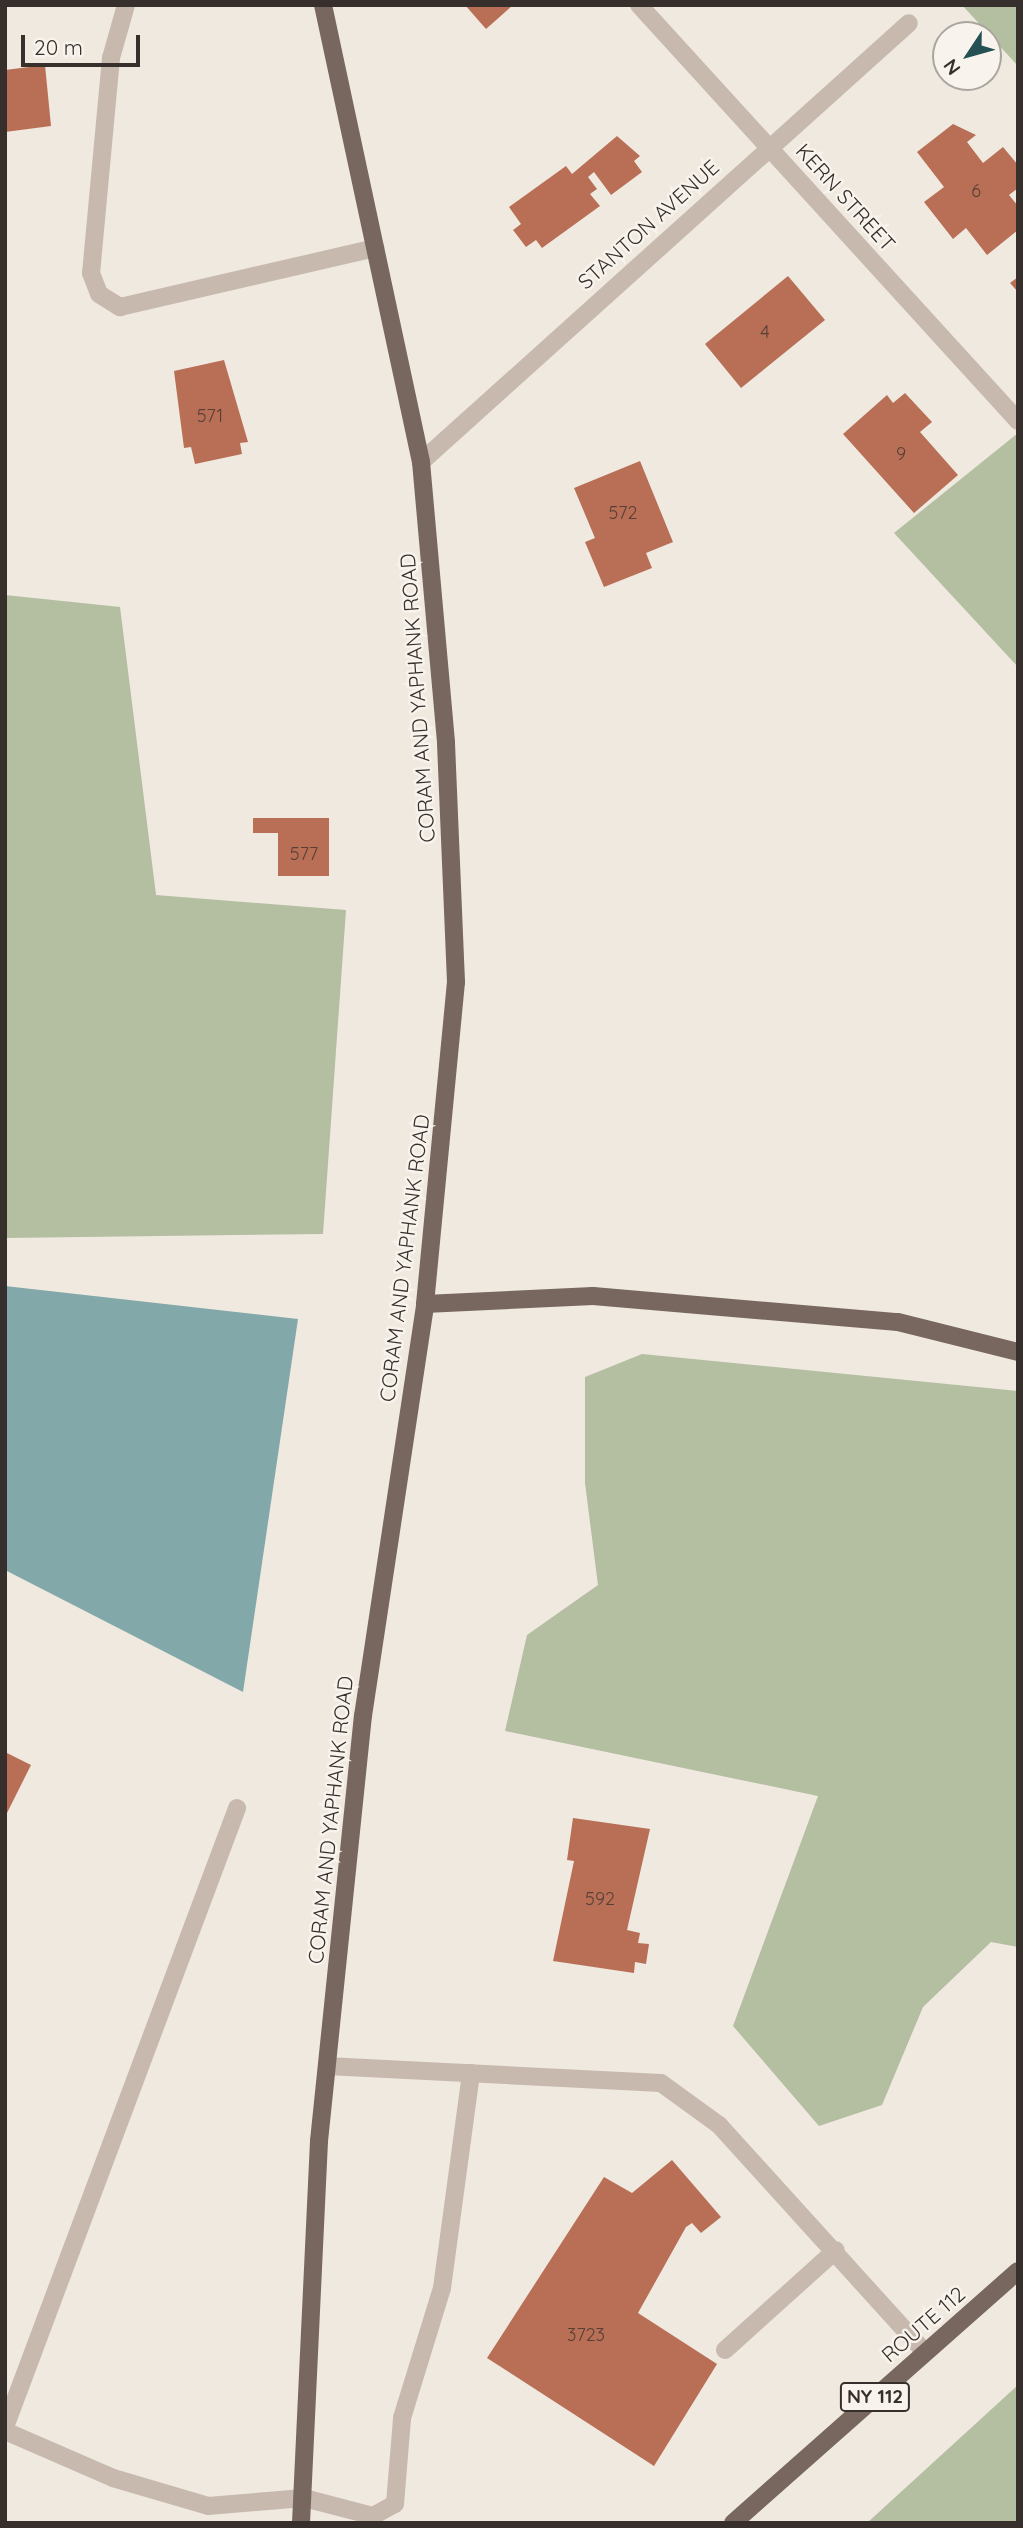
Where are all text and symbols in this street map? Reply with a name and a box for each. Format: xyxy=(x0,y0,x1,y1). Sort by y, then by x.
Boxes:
scale bar xyxy=(24,21,144,65)
north arrow xyxy=(932,21,1002,91)
text: 20 m xyxy=(34,34,83,60)
text: N xyxy=(938,54,965,80)
street label: KERN STREET xyxy=(791,138,901,256)
street label: STANTON AVENUE xyxy=(572,154,724,294)
house number: 6 xyxy=(971,180,981,202)
house number: 4 xyxy=(760,321,770,343)
house number: 571 xyxy=(197,405,223,427)
house number: 9 xyxy=(896,443,906,465)
house number: 572 xyxy=(608,502,638,524)
street label: CORAM AND YAPHANK ROAD xyxy=(394,553,440,843)
house number: 577 xyxy=(290,843,318,865)
street label: CORAM AND YAPHANK ROAD xyxy=(374,1113,434,1403)
street label: CORAM AND YAPHANK ROAD xyxy=(302,1675,358,1965)
house number: 592 xyxy=(585,1888,615,1910)
street label: ROUTE 112 xyxy=(876,2281,970,2367)
house number: 3723 xyxy=(567,2324,605,2346)
road number: NY 112 xyxy=(838,2382,912,2412)

